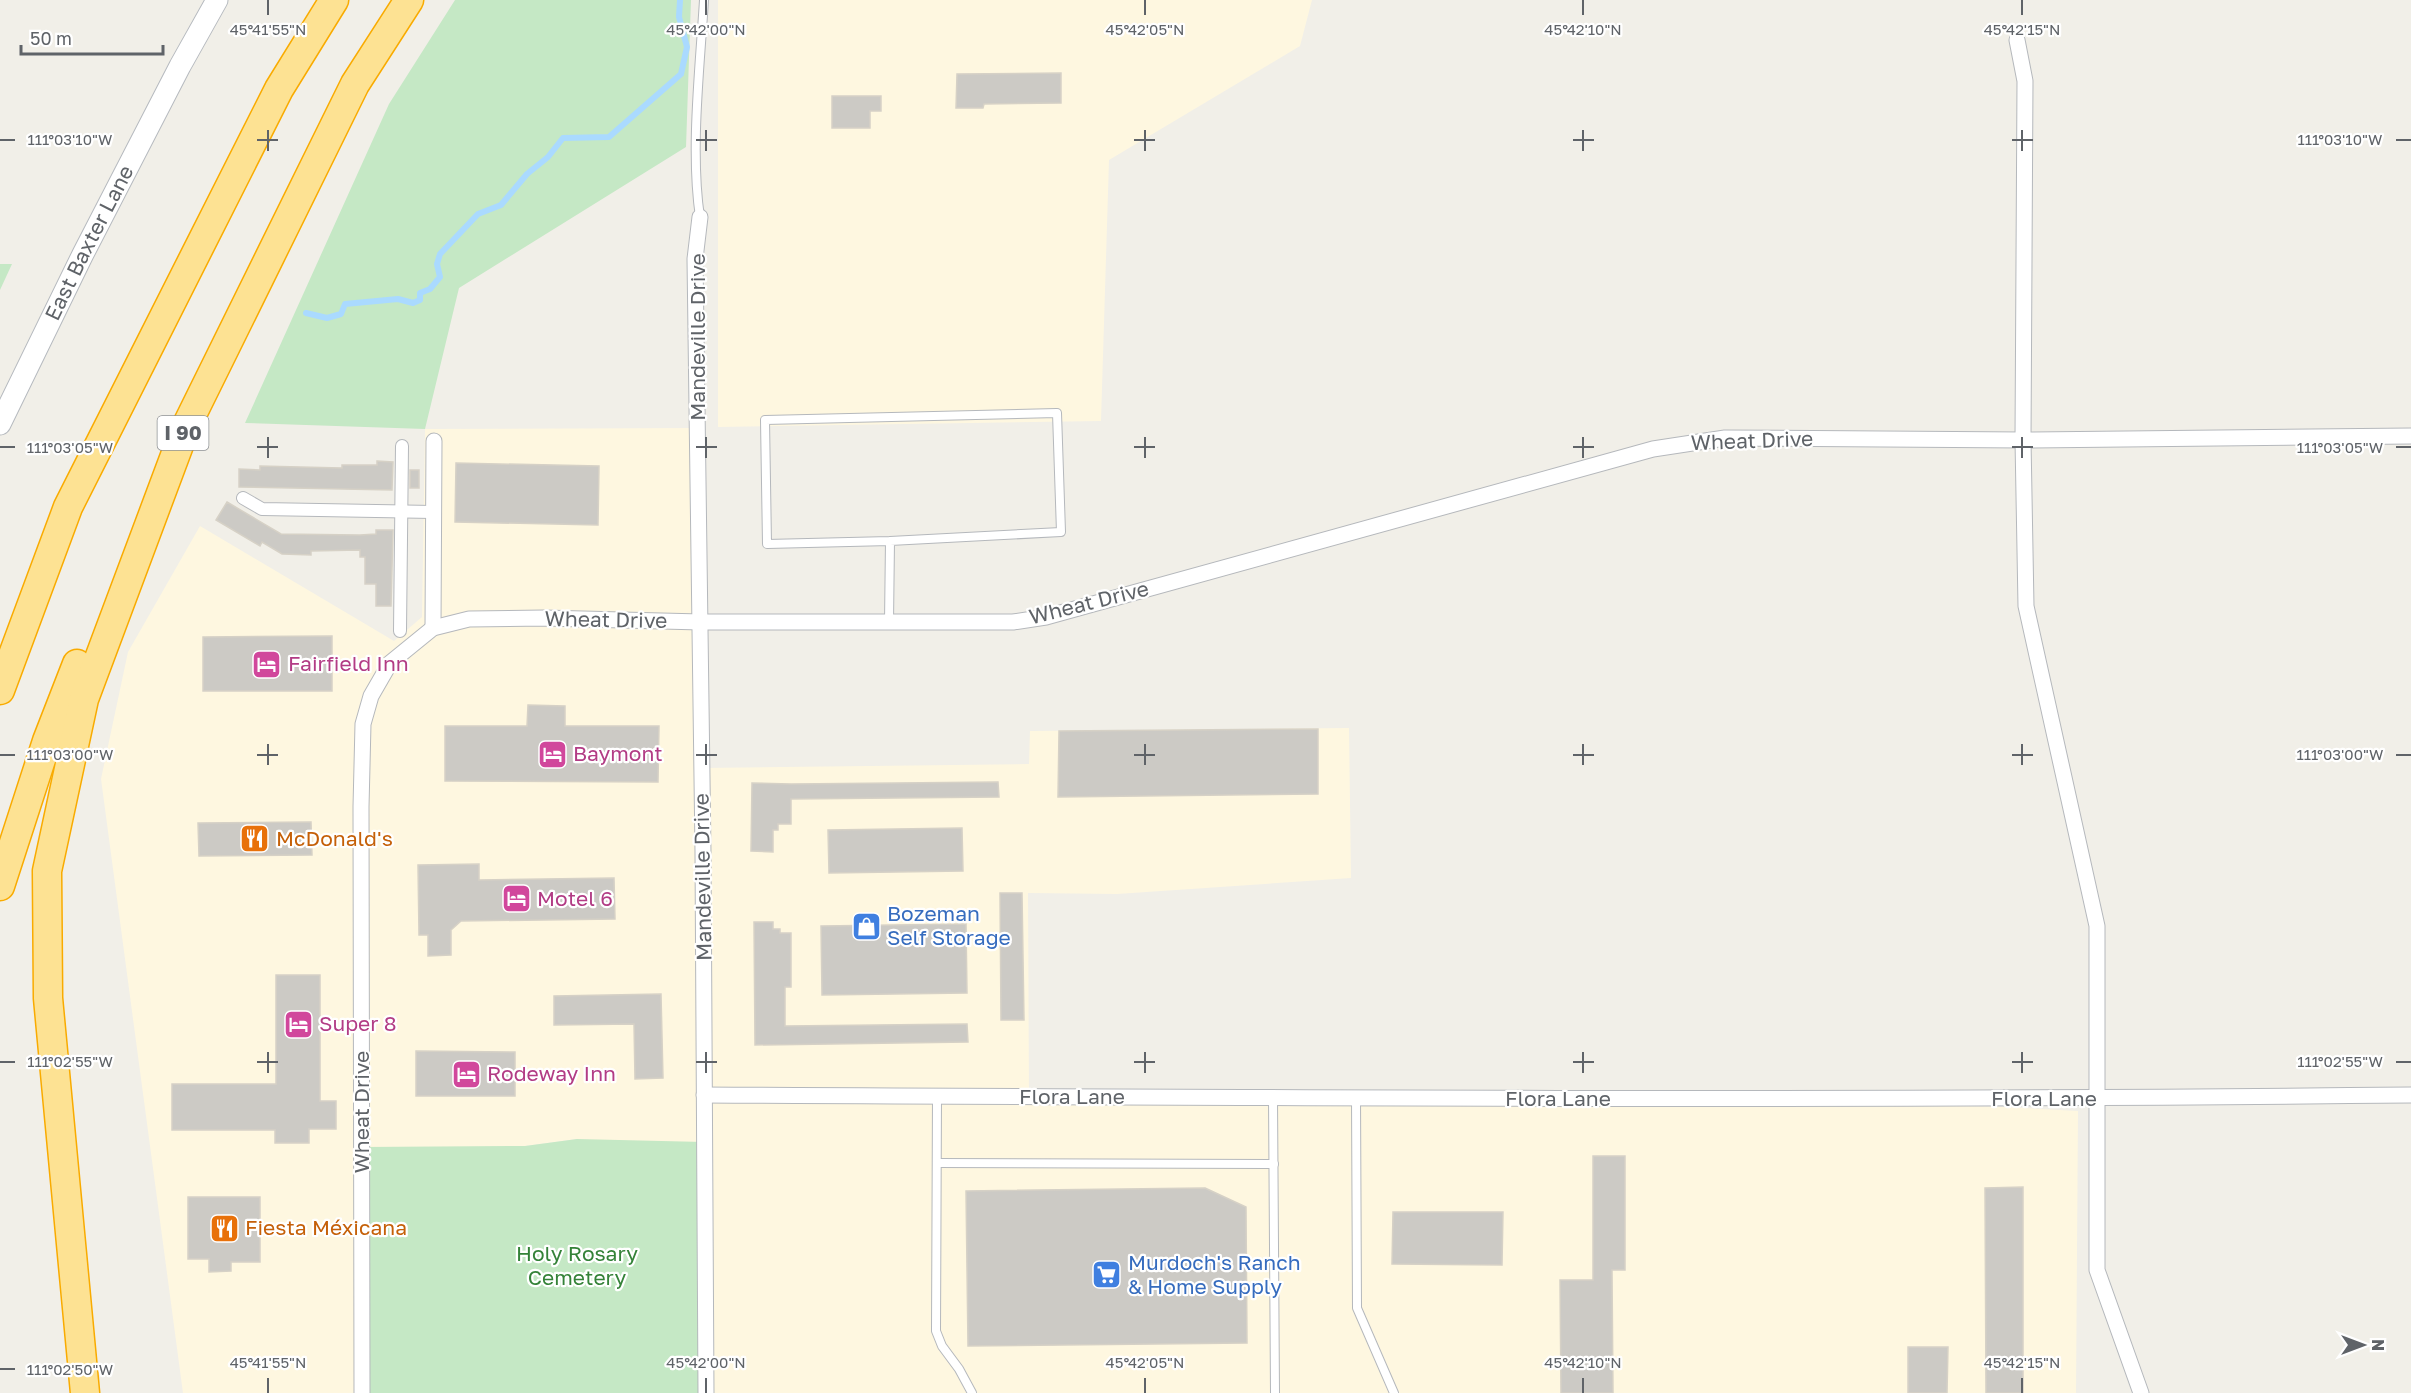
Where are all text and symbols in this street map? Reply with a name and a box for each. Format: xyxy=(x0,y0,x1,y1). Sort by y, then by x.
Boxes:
scale bar xyxy=(21,18,164,56)
text: 45°41'55"N xyxy=(230,20,306,38)
text: 45°42'00"N xyxy=(666,20,746,38)
text: 45°42'05"N xyxy=(1106,20,1184,38)
text: 45°42'10"N xyxy=(1544,20,1622,38)
text: 45°42'15"N xyxy=(1984,20,2060,38)
text: 50 m xyxy=(30,27,72,49)
text: 111°03'10"W xyxy=(28,130,112,148)
text: 111°03'10"W xyxy=(2298,130,2382,148)
street label: East Baxter Lane xyxy=(39,160,139,324)
street label: Mandeville Drive xyxy=(684,253,710,421)
road number: I 90 xyxy=(158,416,208,450)
street label: Wheat Drive xyxy=(1690,425,1814,455)
text: 111°03'05"W xyxy=(27,438,113,456)
text: 111°03'05"W xyxy=(2297,438,2383,456)
street label: Wheat Drive xyxy=(1026,575,1151,629)
street label: Wheat Drive xyxy=(544,605,668,633)
hotel icon: Fairfield Inn xyxy=(251,648,283,680)
place label: Fairfield Inn xyxy=(288,650,409,676)
hotel icon: Baymont xyxy=(536,738,568,770)
place label: Baymont xyxy=(573,740,663,766)
text: 111°03'00"W xyxy=(26,745,114,763)
text: 111°03'00"W xyxy=(2296,745,2384,763)
street label: Mandeville Drive xyxy=(688,793,716,961)
restaurant icon: McDonald's xyxy=(239,823,271,855)
place label: McDonald's xyxy=(276,825,393,851)
hotel icon: Motel 6 xyxy=(500,883,532,915)
place label: Motel 6 xyxy=(537,885,613,911)
place label: Bozeman Self Storage xyxy=(887,900,1011,950)
shop icon: Bozeman Self Storage xyxy=(850,910,882,942)
hotel icon: Super 8 xyxy=(282,1008,314,1040)
place label: Super 8 xyxy=(319,1010,397,1036)
street label: Wheat Drive xyxy=(348,1051,374,1173)
text: 111°02'55"W xyxy=(27,1052,113,1070)
text: 111°02'55"W xyxy=(2297,1052,2383,1070)
hotel icon: Rodeway Inn xyxy=(450,1058,482,1090)
place label: Rodeway Inn xyxy=(487,1060,616,1086)
street label: Flora Lane xyxy=(1019,1083,1125,1109)
street label: Flora Lane xyxy=(1505,1085,1611,1111)
street label: Flora Lane xyxy=(1991,1085,2097,1111)
restaurant icon: Fiesta Méxicana xyxy=(208,1212,240,1244)
place label: Fiesta Méxicana xyxy=(245,1214,407,1240)
park label: Holy Rosary Cemetery xyxy=(516,1240,638,1290)
place label: Murdoch's Ranch & Home Supply xyxy=(1128,1249,1301,1299)
supermarket icon: Murdoch's Ranch & Home Supply xyxy=(1091,1259,1123,1291)
north arrow xyxy=(2333,1315,2393,1375)
text: N xyxy=(2368,1339,2388,1351)
text: 45°41'55"N xyxy=(230,1353,306,1371)
text: 45°42'00"N xyxy=(666,1353,746,1371)
text: 45°42'05"N xyxy=(1106,1353,1184,1371)
text: 45°42'10"N xyxy=(1544,1353,1622,1371)
text: 45°42'15"N xyxy=(1984,1353,2060,1371)
text: 111°02'50"W xyxy=(27,1360,113,1378)

